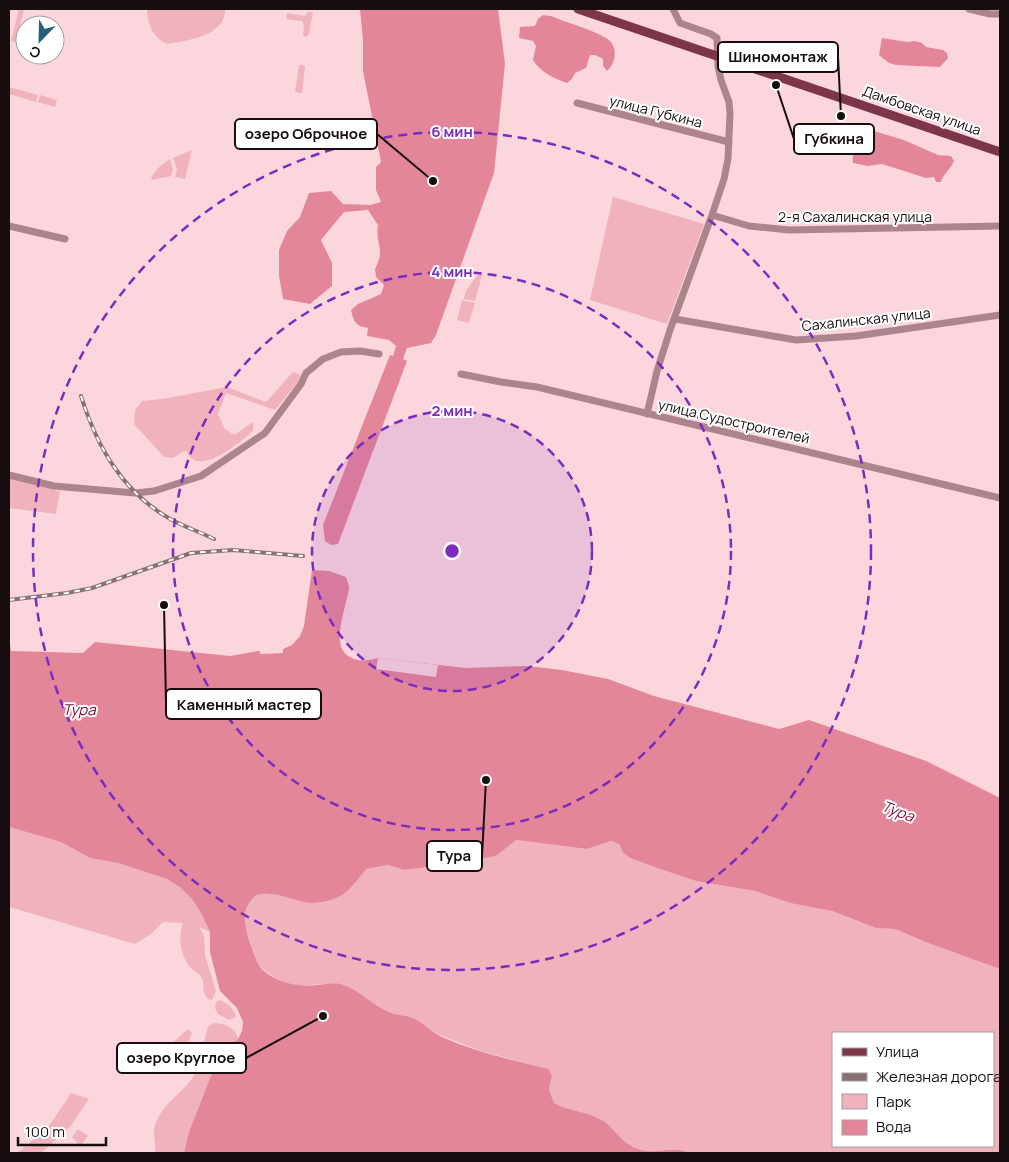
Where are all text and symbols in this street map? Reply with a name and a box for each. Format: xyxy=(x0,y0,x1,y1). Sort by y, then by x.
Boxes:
north arrow xyxy=(15,15,65,65)
text: С xyxy=(26,42,43,63)
callout: Шиномонтаж xyxy=(718,42,838,72)
text: Шиномонтаж xyxy=(728,46,828,67)
street label: Дамбовская улица xyxy=(860,81,984,139)
street label: улица Губкина xyxy=(607,90,705,132)
callout: озеро Оброчное xyxy=(235,119,377,149)
text: 6 мин xyxy=(431,121,473,142)
text: озеро Оброчное xyxy=(245,123,367,144)
callout: Губкина xyxy=(794,124,874,154)
text: Губкина xyxy=(804,128,864,149)
street label: 2-я Сахалинская улица xyxy=(778,207,932,226)
text: 4 мин xyxy=(431,261,473,282)
street label: Сахалинская улица xyxy=(801,303,931,335)
street label: улица Судостроителей xyxy=(656,394,812,448)
text: 2 мин xyxy=(431,400,473,421)
centre of rings xyxy=(443,542,461,560)
callout: Каменный мастер xyxy=(166,689,321,719)
text: Каменный мастер xyxy=(177,694,311,715)
water label: Тура xyxy=(62,699,96,720)
water label: Тура xyxy=(879,795,918,827)
callout: Тура xyxy=(427,841,482,871)
text: Тура xyxy=(437,845,471,866)
legend xyxy=(832,1032,994,1147)
text: Улица xyxy=(876,1041,919,1062)
callout: озеро Круглое xyxy=(117,1043,246,1073)
text: озеро Круглое xyxy=(127,1047,235,1068)
text: Железная дорога xyxy=(876,1066,1001,1087)
text: Парк xyxy=(876,1091,912,1112)
scale bar xyxy=(18,1114,105,1146)
text: Вода xyxy=(876,1116,911,1137)
text: 100 m xyxy=(25,1121,65,1142)

